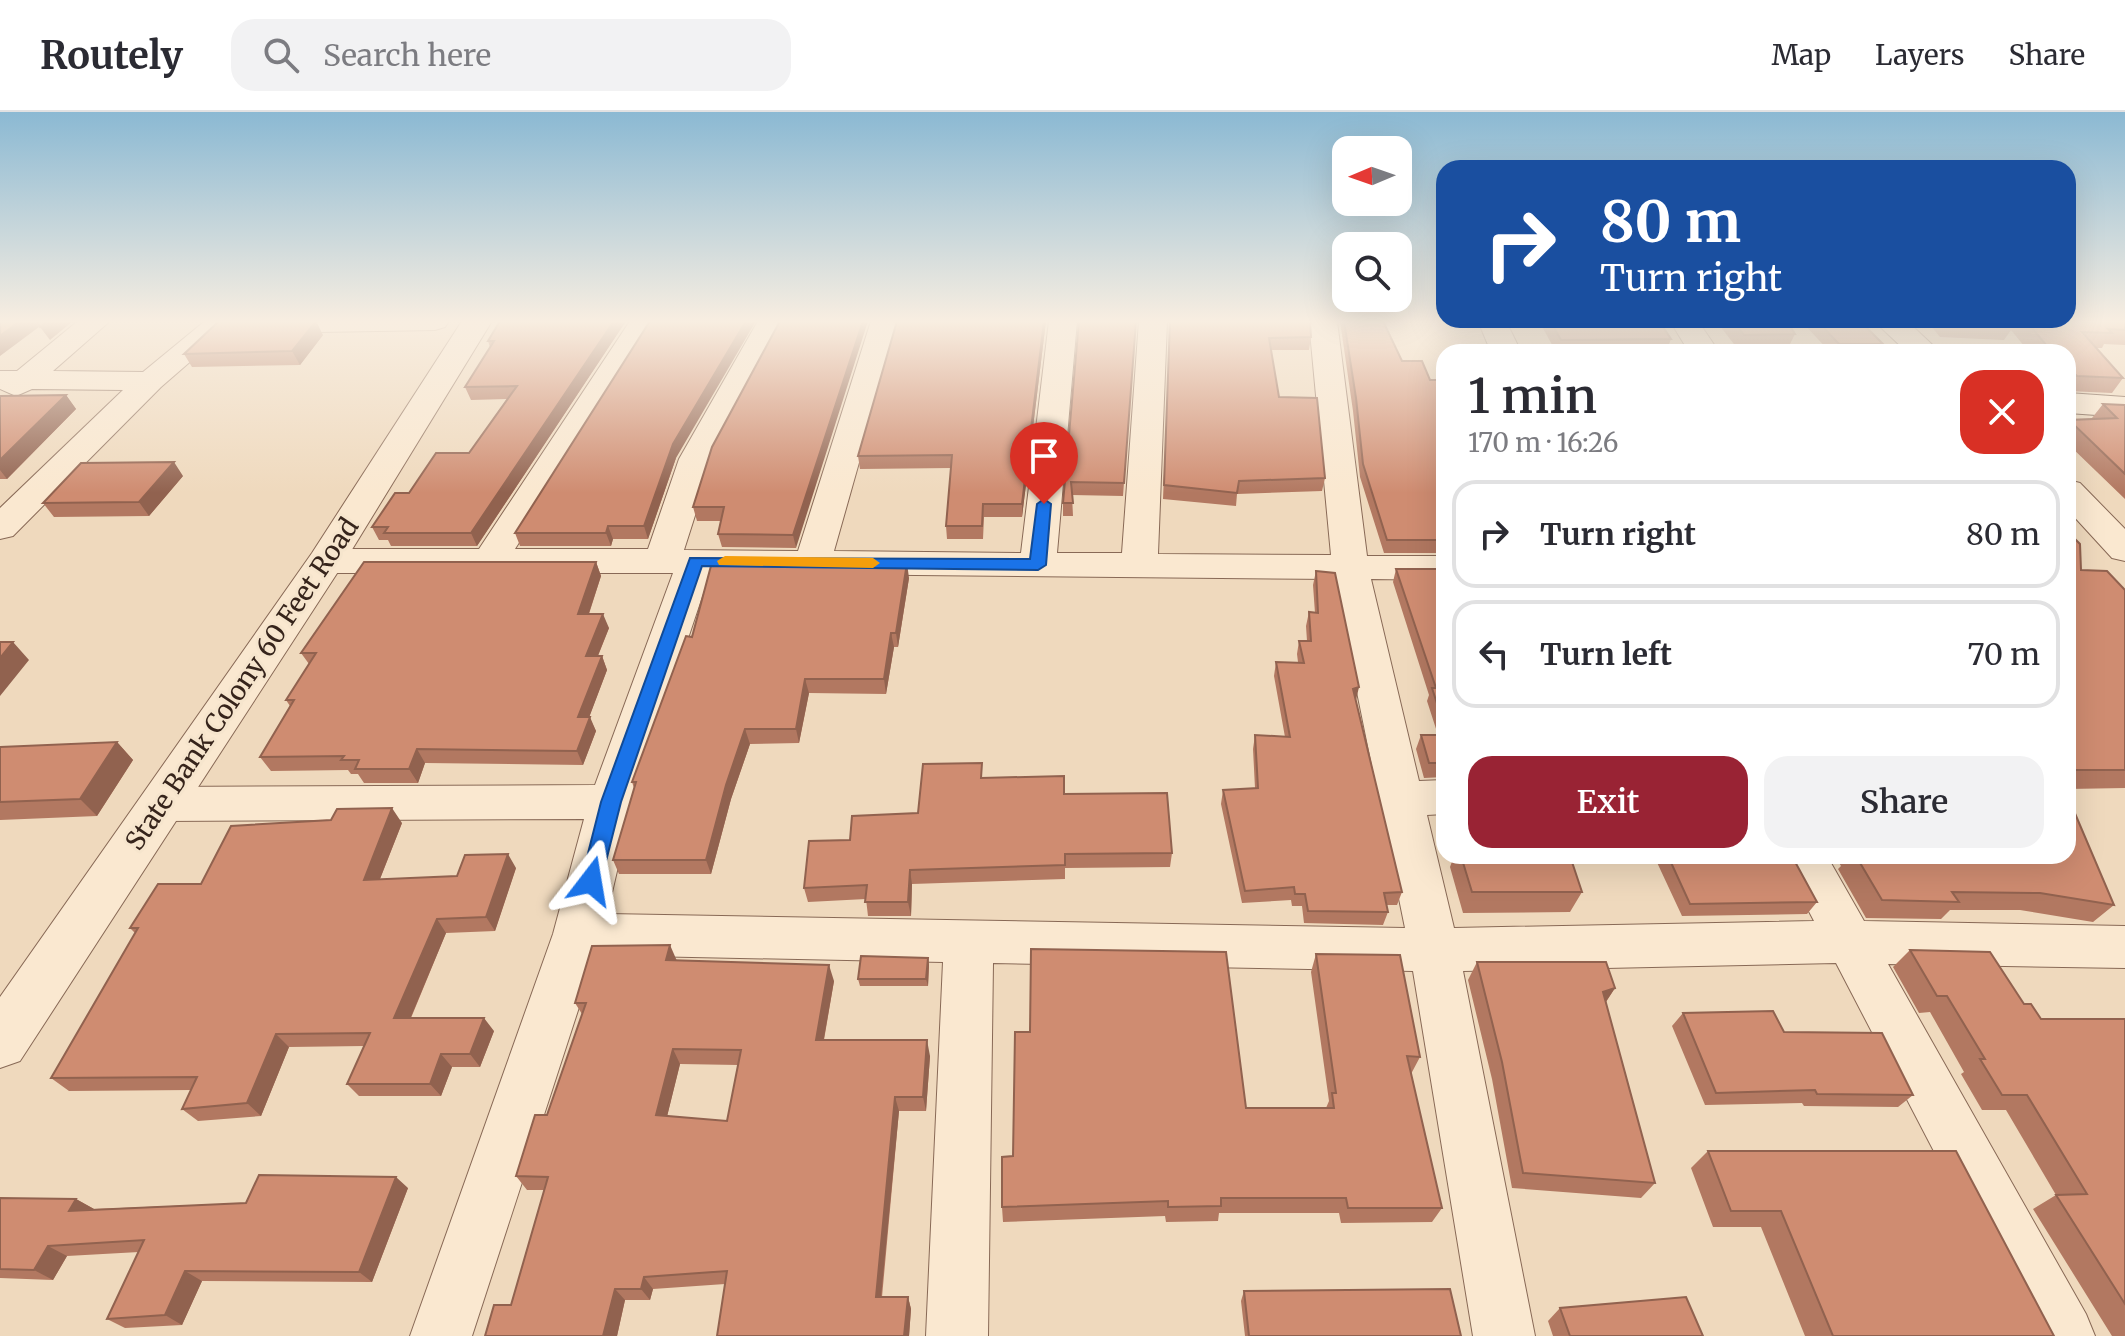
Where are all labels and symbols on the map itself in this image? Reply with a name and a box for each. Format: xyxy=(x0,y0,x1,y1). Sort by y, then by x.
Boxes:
north arrow xyxy=(1332,136,1412,216)
pin xyxy=(1010,422,1078,504)
street label: State Bank Colony 60 Feet Road xyxy=(118,511,366,856)
position arrow xyxy=(549,839,633,923)

